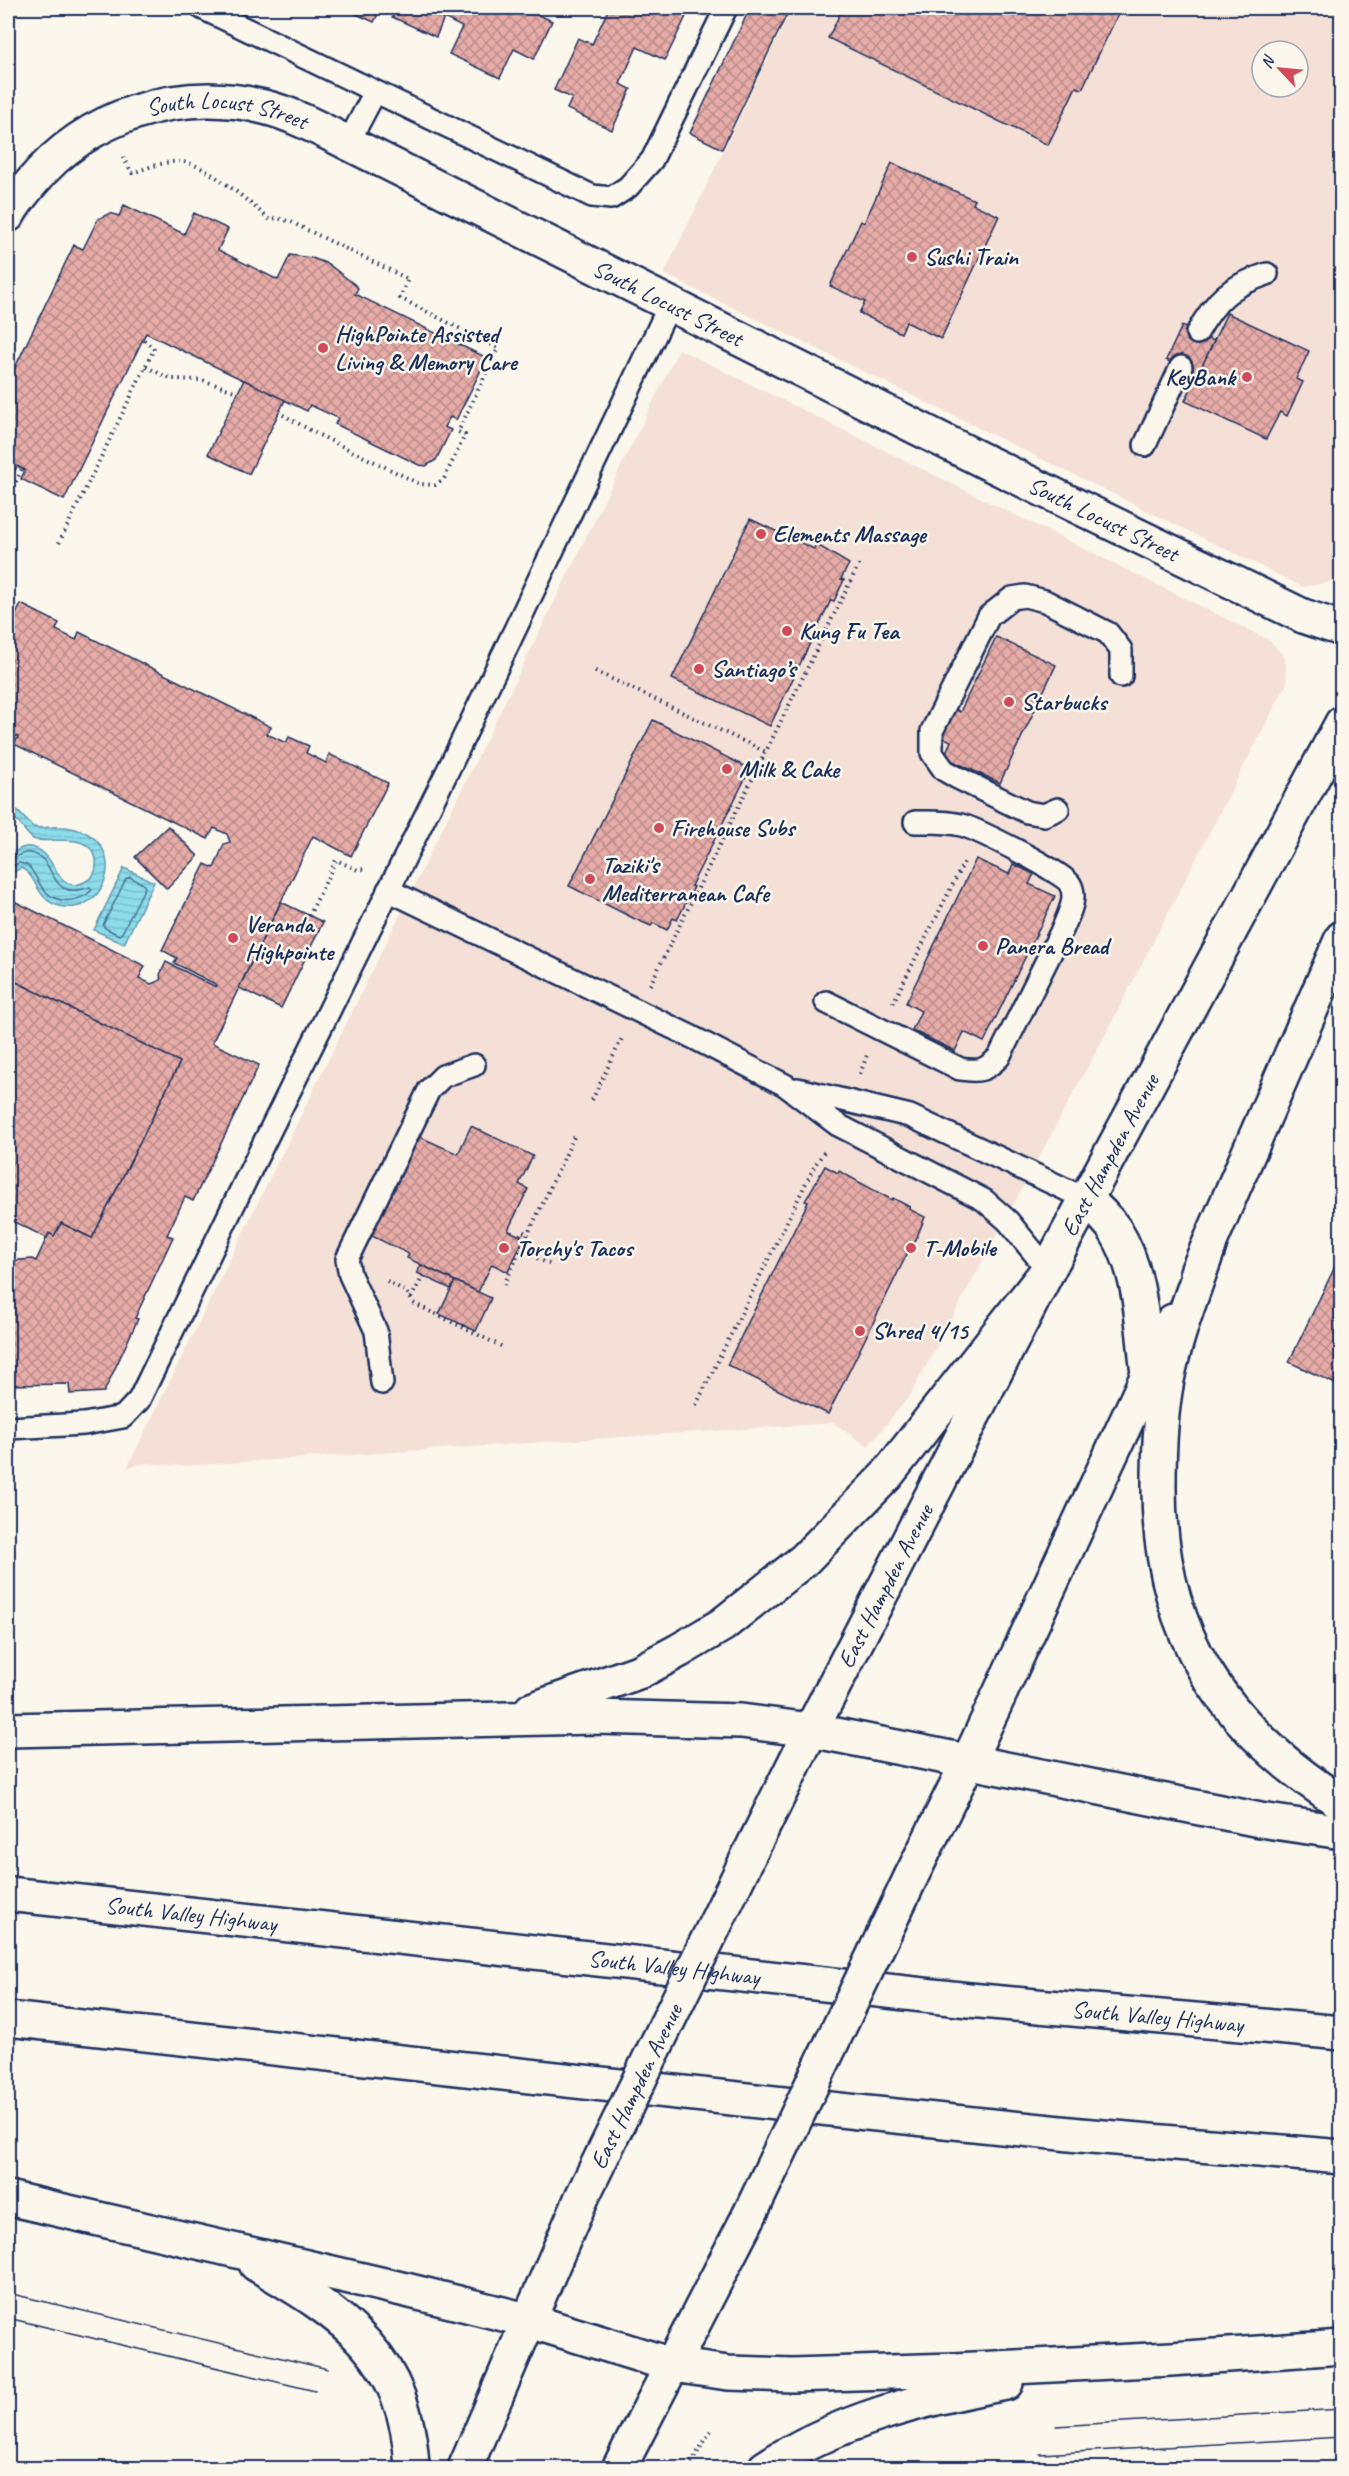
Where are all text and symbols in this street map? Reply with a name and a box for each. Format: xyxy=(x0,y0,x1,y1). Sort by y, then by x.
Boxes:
north arrow xyxy=(1250,39,1310,99)
text: N xyxy=(1256,51,1280,72)
street label: South Locust Street xyxy=(143,85,314,137)
place label: Sushi Train xyxy=(924,242,1019,272)
marker: Sushi Train xyxy=(905,250,919,264)
street label: South Locust Street xyxy=(588,253,750,354)
place label: HighPointe Assisted Living & Memory Care xyxy=(335,319,519,377)
marker: HighPointe Assisted Living & Memory Care xyxy=(316,341,330,355)
place label: KeyBank xyxy=(1165,362,1237,392)
marker: KeyBank xyxy=(1240,370,1254,384)
street label: South Locust Street xyxy=(1023,470,1185,569)
place label: Elements Massage xyxy=(773,519,928,549)
marker: Elements Massage xyxy=(754,527,768,541)
place label: Kung Fu Tea xyxy=(799,616,901,646)
marker: Kung Fu Tea xyxy=(780,624,794,638)
place label: Santiago’s xyxy=(711,654,798,684)
marker: Santiago’s xyxy=(692,662,706,676)
place label: Starbucks xyxy=(1021,687,1109,717)
marker: Starbucks xyxy=(1002,695,1016,709)
place label: Milk & Cake xyxy=(739,754,841,784)
marker: Milk & Cake xyxy=(720,762,734,776)
place label: Firehouse Subs xyxy=(671,813,797,843)
marker: Firehouse Subs xyxy=(652,821,666,835)
place label: Taziki's Mediterranean Cafe xyxy=(602,850,771,908)
marker: Taziki's Mediterranean Cafe xyxy=(583,872,597,886)
place label: Veranda Highpointe xyxy=(245,909,335,967)
marker: Veranda Highpointe xyxy=(226,931,240,945)
place label: Panera Bread xyxy=(995,931,1113,961)
marker: Panera Bread xyxy=(976,939,990,953)
street label: East Hampden Avenue xyxy=(1054,1067,1167,1241)
place label: Torchy's Tacos xyxy=(516,1233,635,1263)
place label: T-Mobile xyxy=(923,1233,998,1263)
marker: Torchy's Tacos xyxy=(497,1241,511,1255)
marker: T-Mobile xyxy=(904,1241,918,1255)
place label: Shred 4/15 xyxy=(872,1316,970,1346)
marker: Shred 4/15 xyxy=(853,1324,867,1338)
street label: East Hampden Avenue xyxy=(831,1497,941,1673)
street label: South Valley Highway xyxy=(104,1890,280,1939)
street label: South Valley Highway xyxy=(587,1943,763,1992)
street label: South Valley Highway xyxy=(1070,1994,1246,2039)
street label: East Hampden Avenue xyxy=(583,1997,690,2174)

